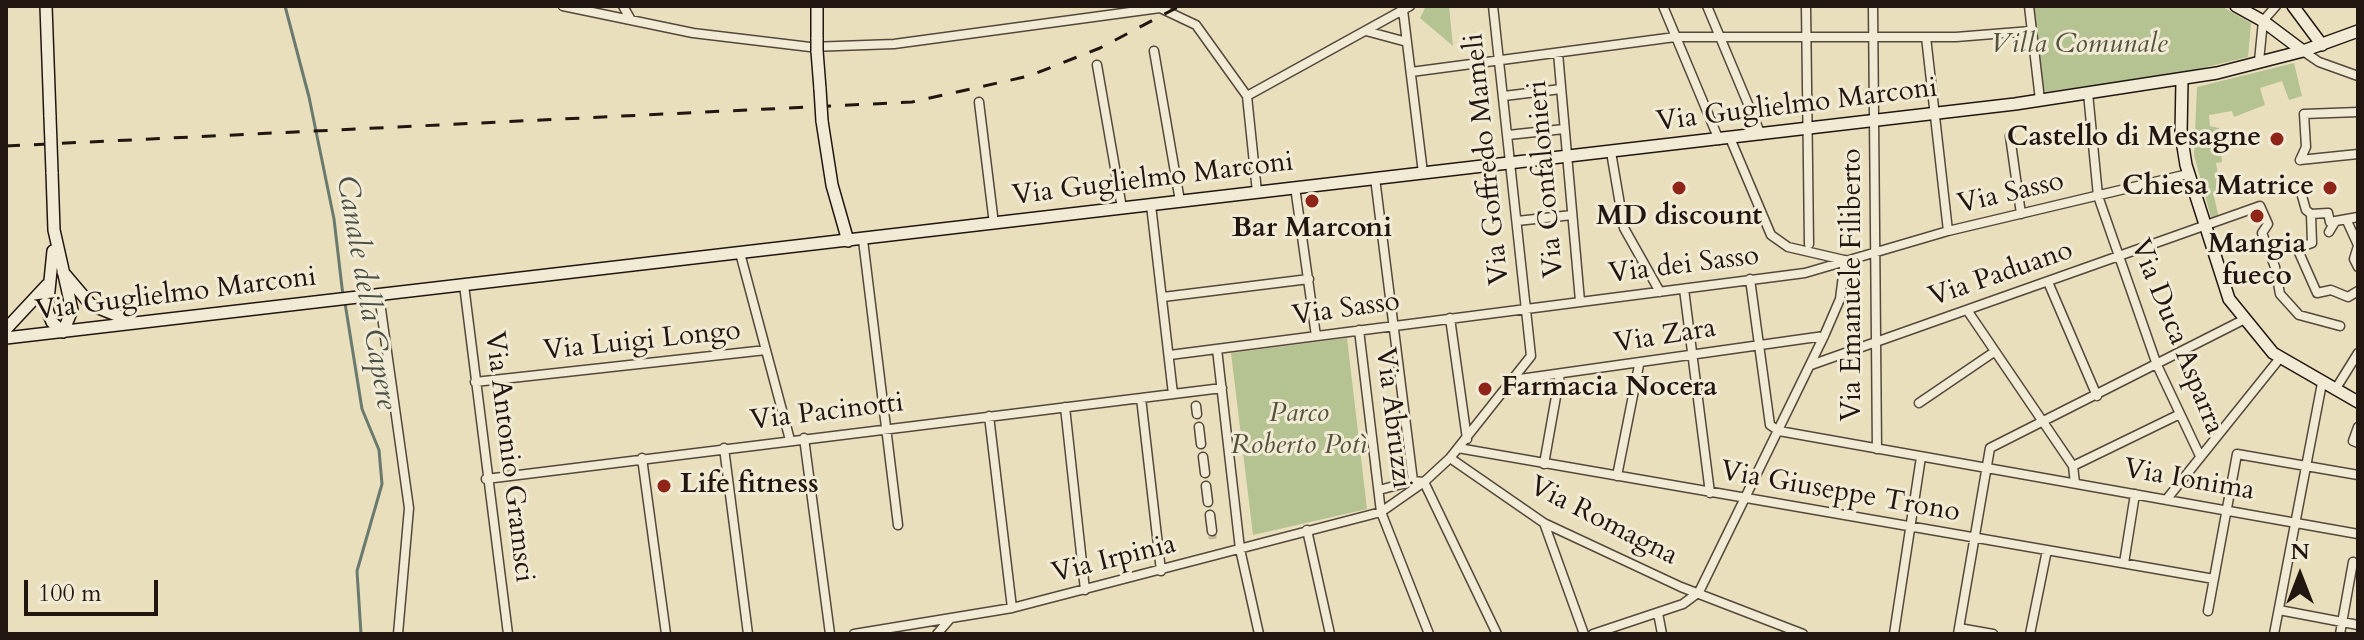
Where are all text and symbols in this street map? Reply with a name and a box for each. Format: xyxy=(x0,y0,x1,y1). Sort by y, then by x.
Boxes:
park label: Villa Comunale xyxy=(1990,29,2168,63)
street label: Via Goffredo Mameli xyxy=(1458,32,1518,286)
street label: Via Guglielmo Marconi xyxy=(1655,72,1939,140)
street label: Via Confalonieri xyxy=(1522,79,1572,279)
place label: Castello di Mesagne xyxy=(2007,122,2261,156)
marker: Castello di Mesagne xyxy=(2268,130,2286,148)
street label: Via Guglielmo Marconi xyxy=(1011,146,1295,214)
street label: Via Emanuele Filiberto xyxy=(1837,148,1871,422)
street label: Via Sasso xyxy=(1955,165,2067,223)
place label: Chiesa Matrice xyxy=(2122,171,2314,205)
water label: Canale della Capere xyxy=(327,173,403,413)
marker: MD discount xyxy=(1670,179,1688,197)
marker: Chiesa Matrice xyxy=(2321,179,2339,197)
marker: Bar Marconi xyxy=(1303,192,1321,210)
place label: MD discount xyxy=(1596,201,1762,235)
marker: Mangia fueco xyxy=(2248,207,2266,225)
place label: Bar Marconi xyxy=(1232,213,1392,247)
place label: Mangia fueco xyxy=(2208,229,2306,295)
street label: Via Paduano xyxy=(1925,235,2077,315)
street label: Via Duca Asparra xyxy=(2122,235,2230,439)
street label: Via dei Sasso xyxy=(1607,240,1761,292)
street label: Via Guglielmo Marconi xyxy=(34,261,318,329)
street label: Via Sasso xyxy=(1290,286,1402,334)
street label: Via Zara xyxy=(1612,312,1718,362)
street label: Via Luigi Longo xyxy=(542,315,742,369)
street label: Via Antonio Gramsci xyxy=(476,330,540,584)
street label: Via Abruzzi xyxy=(1367,346,1417,490)
place label: Farmacia Nocera xyxy=(1501,372,1717,406)
marker: Farmacia Nocera xyxy=(1476,380,1494,398)
street label: Via Pacinotti xyxy=(749,387,905,439)
park label: Parco Roberto Potì xyxy=(1231,398,1367,464)
street label: Via Ionima xyxy=(2121,453,2257,509)
street label: Via Giuseppe Trono xyxy=(1718,455,1962,531)
place label: Life fitness xyxy=(680,469,819,503)
street label: Via Romagna xyxy=(1523,470,1683,574)
marker: Life fitness xyxy=(655,477,673,495)
street label: Via Irpinia xyxy=(1049,528,1179,592)
north arrow xyxy=(2260,536,2340,616)
text: N xyxy=(2290,537,2310,567)
scale bar xyxy=(28,564,162,614)
text: 100 m xyxy=(38,577,102,610)

